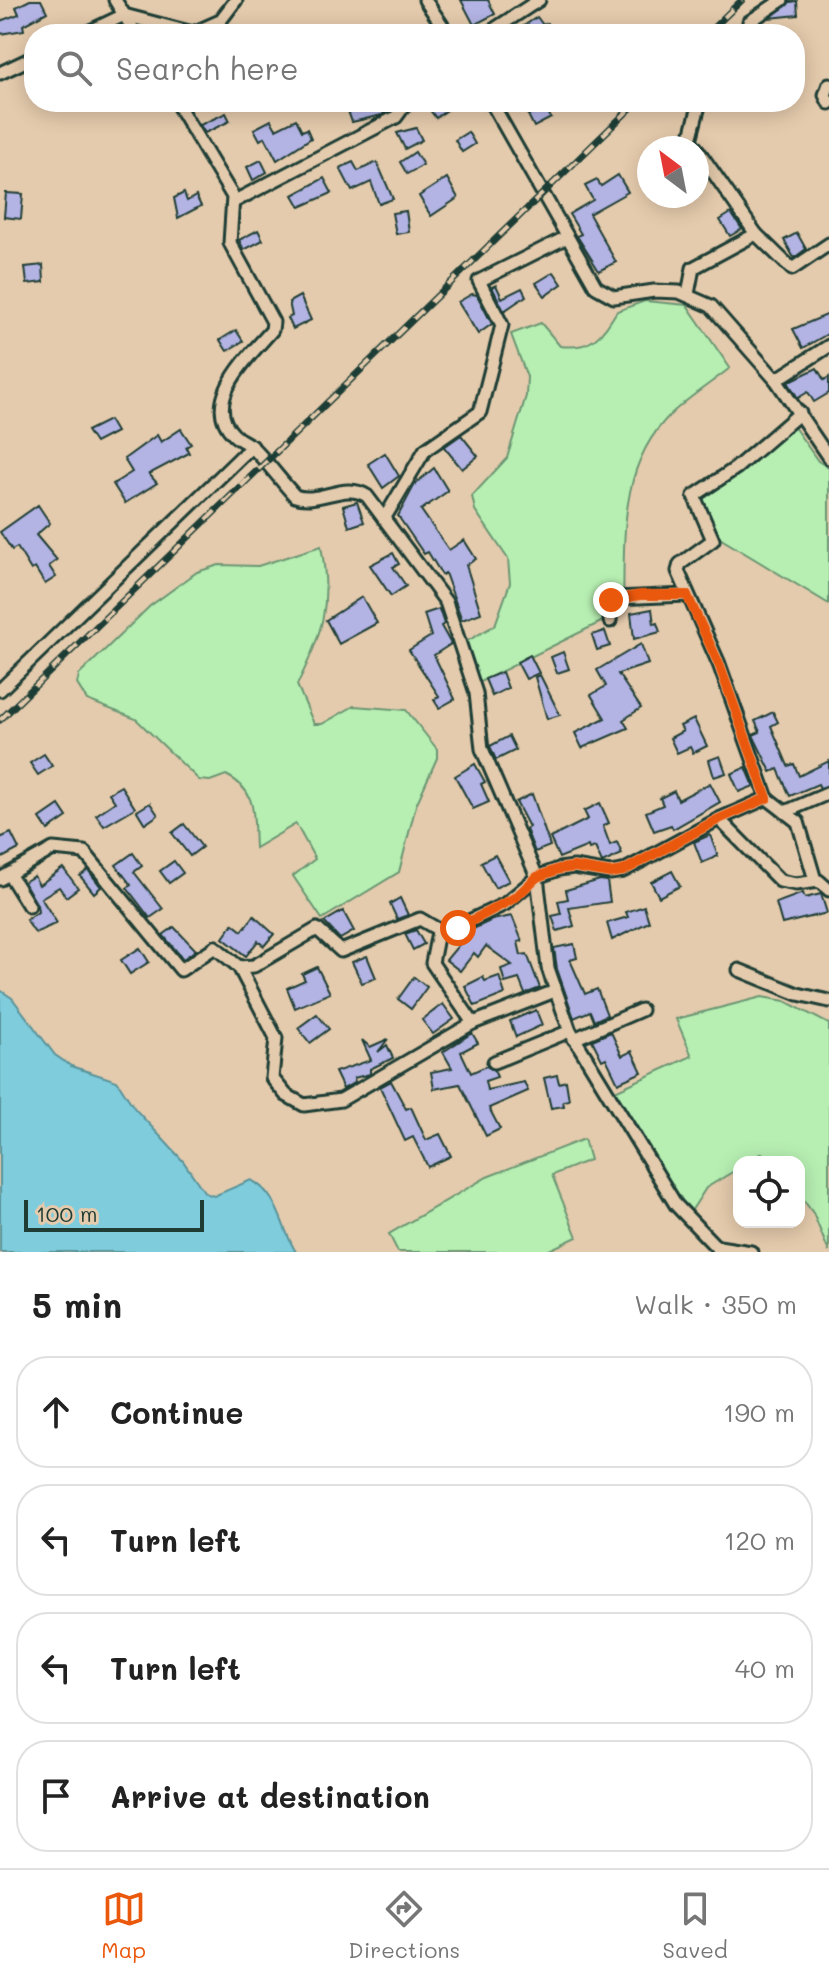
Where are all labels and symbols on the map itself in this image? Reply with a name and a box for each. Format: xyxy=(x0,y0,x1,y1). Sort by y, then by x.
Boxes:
north arrow xyxy=(637,136,709,208)
route end xyxy=(593,582,629,618)
route start xyxy=(440,910,476,946)
scale bar xyxy=(24,1196,204,1232)

